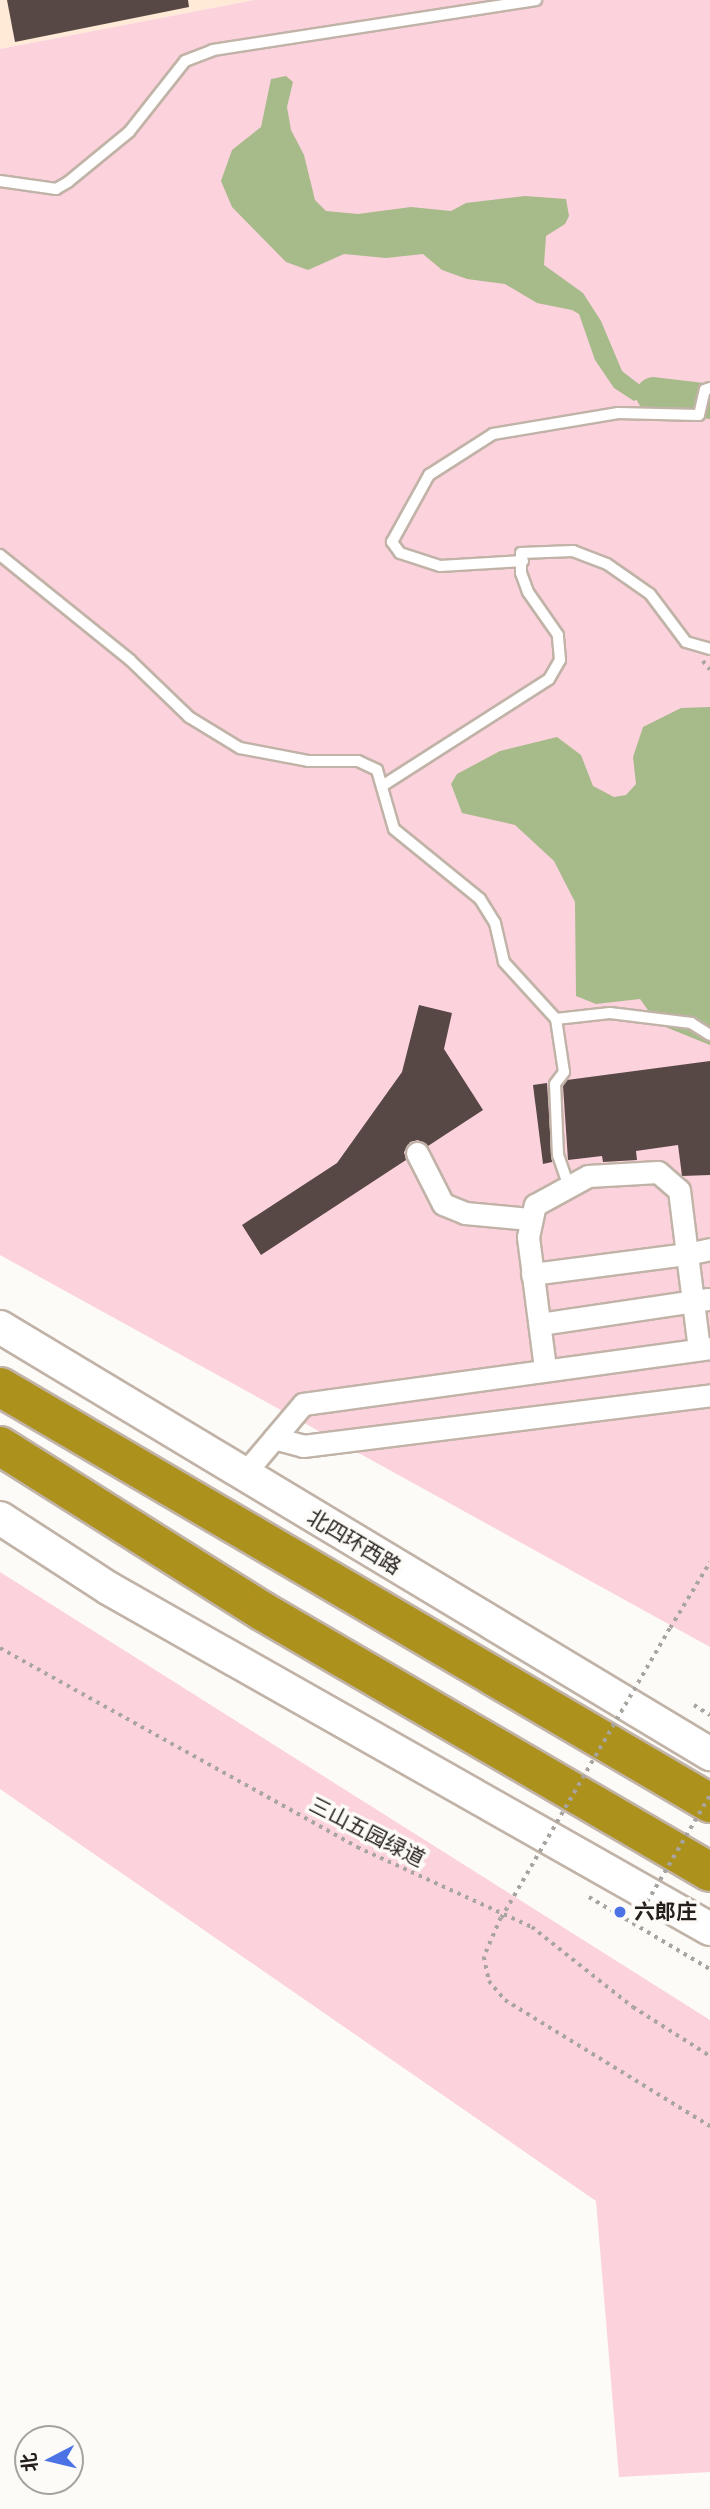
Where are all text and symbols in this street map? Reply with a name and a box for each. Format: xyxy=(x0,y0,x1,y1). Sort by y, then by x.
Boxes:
street label: 北四环西路 xyxy=(303,1504,405,1580)
street label: 三山五园绿道 xyxy=(305,1792,429,1872)
place label: 六郎庄 xyxy=(634,1899,697,1925)
marker: 六郎庄 xyxy=(612,1904,628,1920)
north arrow xyxy=(14,2425,84,2495)
text: 北 xyxy=(16,2451,43,2473)

